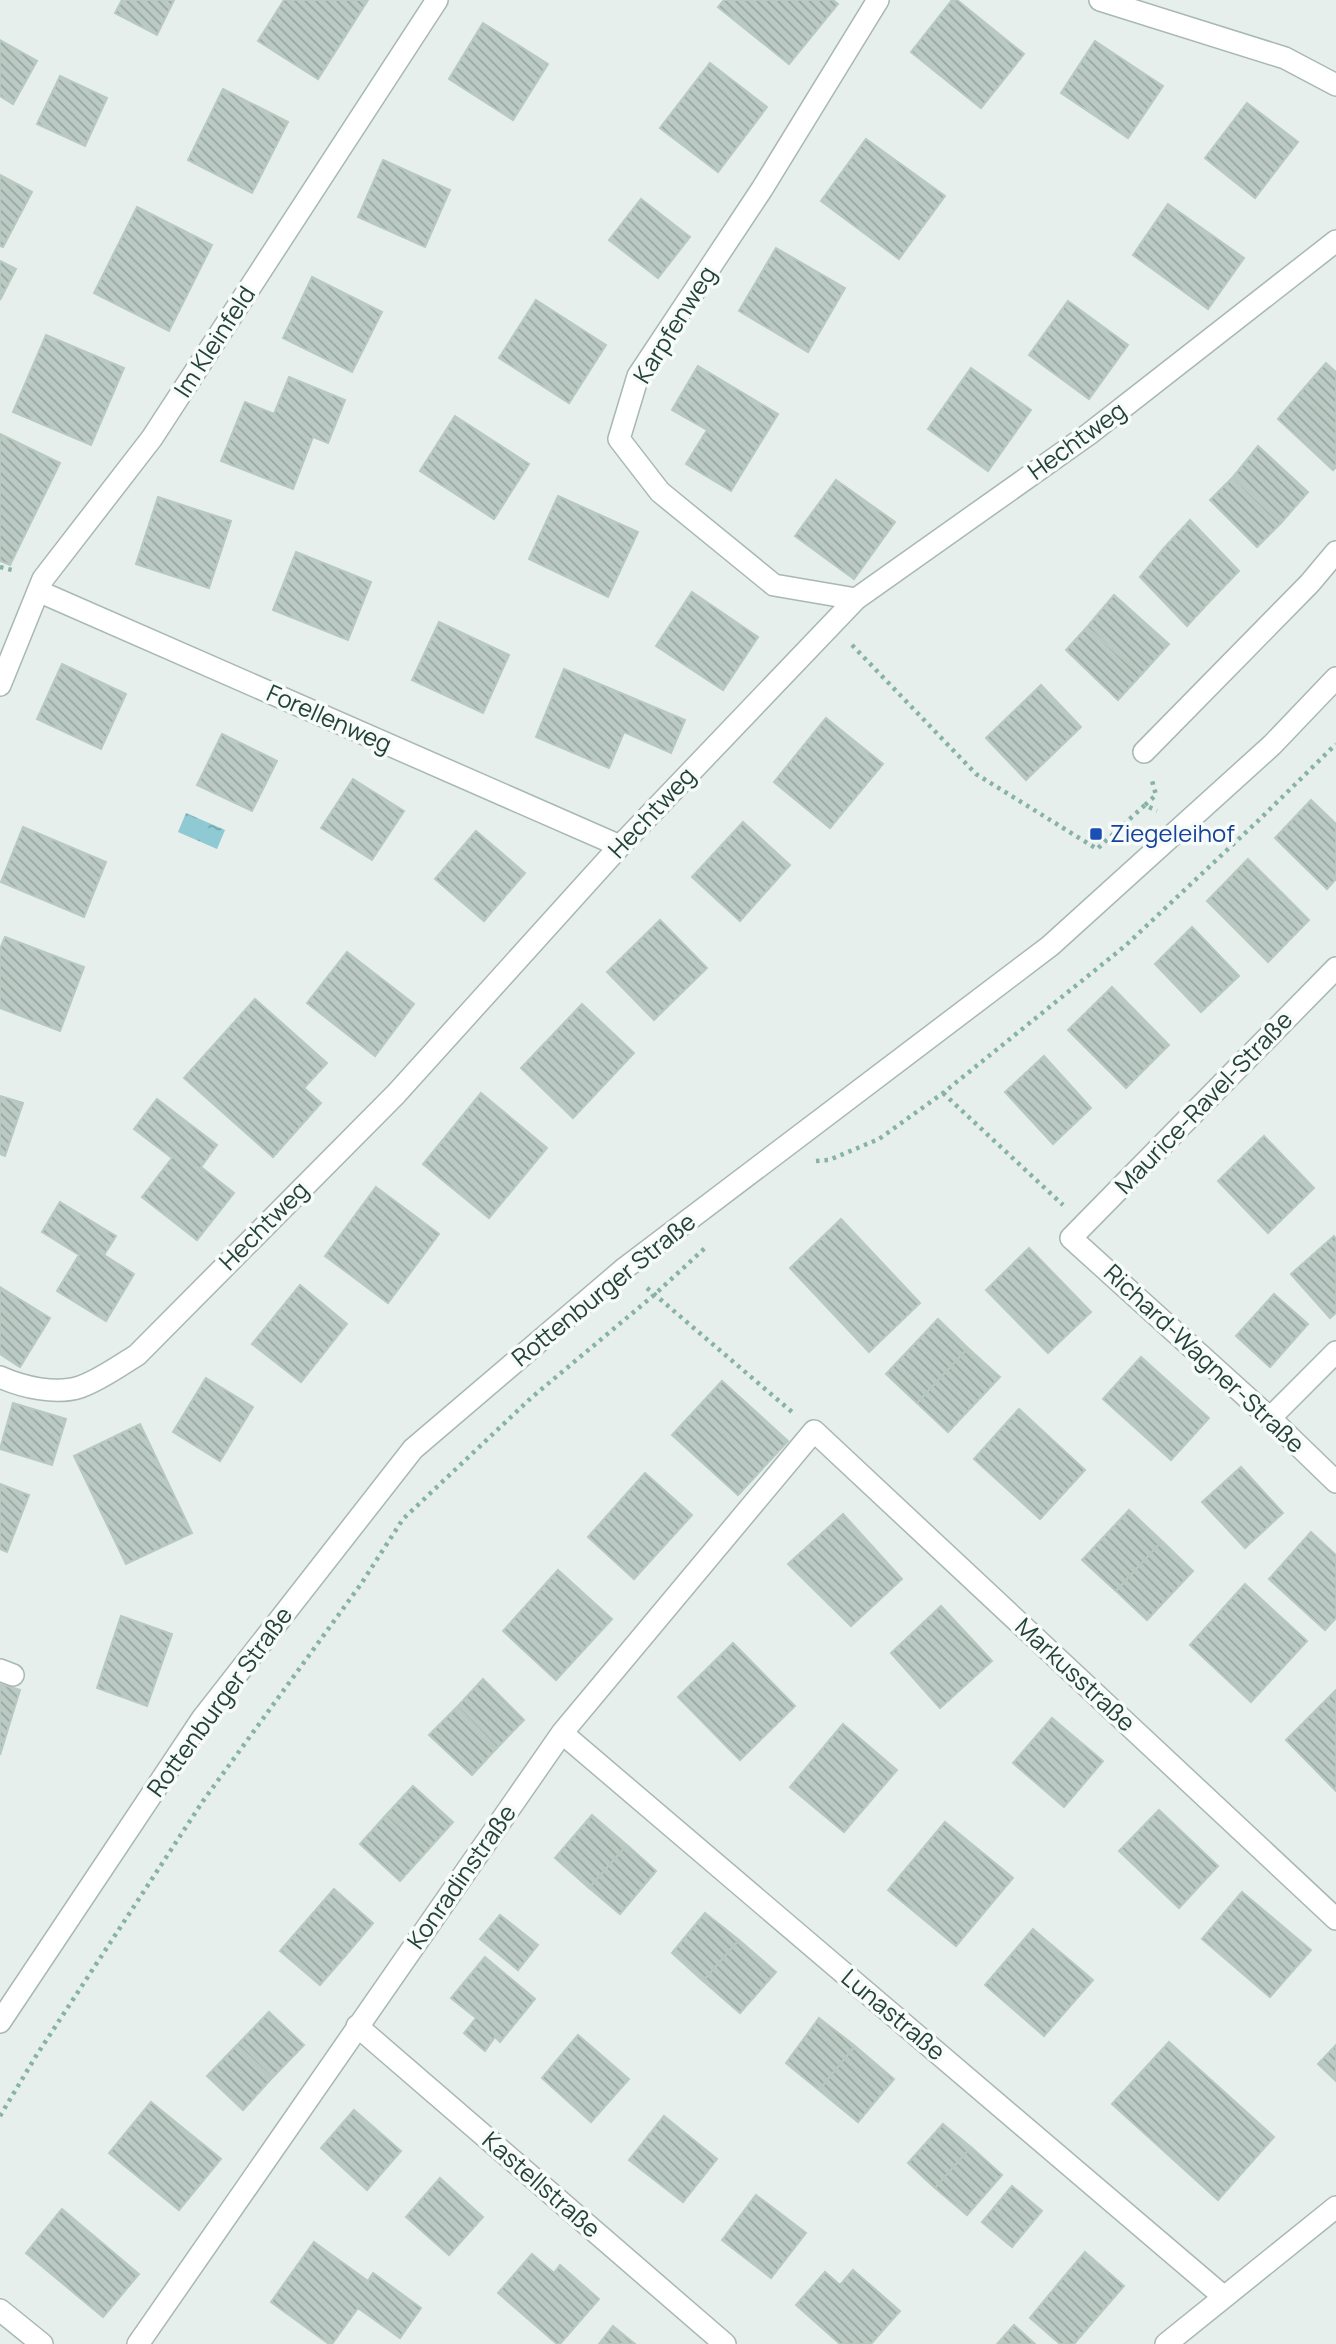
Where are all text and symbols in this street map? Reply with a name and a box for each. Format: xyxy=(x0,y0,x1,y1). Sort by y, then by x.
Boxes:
street label: Karpfenweg xyxy=(625,259,723,389)
street label: Im Kleinfeld xyxy=(165,279,262,403)
street label: Hechtweg xyxy=(1020,393,1132,487)
street label: Forellenweg xyxy=(262,675,397,760)
street label: Hechtweg xyxy=(600,759,702,865)
place label: Ziegeleihof xyxy=(1110,816,1235,849)
marker: Ziegeleihof xyxy=(1088,826,1104,842)
street label: Maurice-Ravel-Straße xyxy=(1107,1003,1299,1201)
street label: Hechtweg xyxy=(211,1173,315,1277)
street label: Rottenburger Straße xyxy=(504,1204,702,1373)
street label: Richard-Wagner-Straße xyxy=(1097,1256,1313,1460)
street label: Rottenburger Straße xyxy=(139,1599,299,1803)
street label: Markusstraße xyxy=(1009,1610,1143,1738)
street label: Konradinstraße xyxy=(399,1797,523,1955)
street label: Lunastraße xyxy=(835,1961,953,2067)
street label: Kastellstraße xyxy=(476,2123,608,2244)

